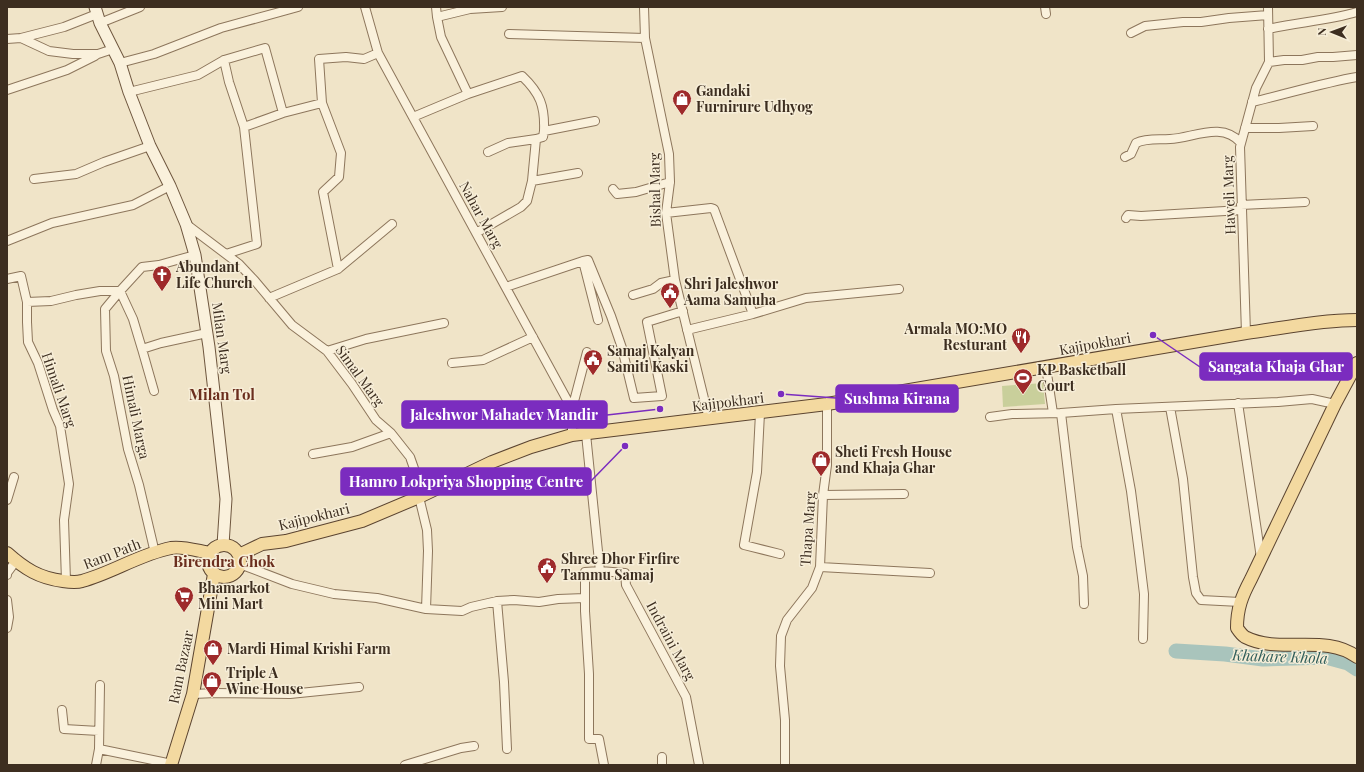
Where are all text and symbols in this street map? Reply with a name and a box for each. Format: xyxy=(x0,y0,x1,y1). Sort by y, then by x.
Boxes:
north arrow xyxy=(1312,12,1352,52)
text: N xyxy=(1314,28,1329,36)
place label: Gandaki Furnirure Udhyog xyxy=(696,81,813,116)
shop icon: Gandaki Furnirure Udhyog xyxy=(671,88,693,116)
street label: Bishal Marg xyxy=(644,152,665,227)
street label: Haweli Marg xyxy=(1218,154,1239,235)
street label: Nahar Marg xyxy=(455,178,508,252)
place label: Abundant Life Church xyxy=(175,257,253,292)
church icon: Abundant Life Church xyxy=(151,264,173,292)
place label: Shri Jaleshwor Aama Samuha xyxy=(683,274,779,309)
public building icon: Shri Jaleshwor Aama Samuha xyxy=(659,281,681,309)
street label: Milan Marg xyxy=(208,301,237,375)
place label: Armala MO:MO Resturant xyxy=(903,319,1007,354)
restaurant icon: Armala MO:MO Resturant xyxy=(1010,326,1032,354)
street label: Kajipokhari xyxy=(1058,328,1132,359)
street label: Simal Marg xyxy=(332,341,389,411)
place label: Samaj Kalyan Samiti Kaski xyxy=(607,341,695,376)
public building icon: Samaj Kalyan Samiti Kaski xyxy=(582,348,604,376)
street label: Himali Marg xyxy=(38,350,81,431)
callout: Sangata Khaja Ghar xyxy=(1200,353,1352,380)
text: Sangata Khaja Ghar xyxy=(1208,356,1344,376)
place label: KP Basketball Court xyxy=(1037,360,1127,395)
sports icon: KP Basketball Court xyxy=(1012,367,1034,395)
street label: Himali Marga xyxy=(118,373,155,461)
district label: Milan Tol xyxy=(189,384,255,404)
callout: Sushma Kirana xyxy=(836,385,958,412)
street label: Kajipokhari xyxy=(691,388,765,415)
text: Sushma Kirana xyxy=(844,388,950,408)
callout: Jaleshwor Mahadev Mandir xyxy=(402,401,607,428)
text: Jaleshwor Mahadev Mandir xyxy=(409,404,598,424)
place label: Sheti Fresh House and Khaja Ghar xyxy=(835,442,952,477)
shop icon: Sheti Fresh House and Khaja Ghar xyxy=(810,449,832,477)
callout: Hamro Lokpriya Shopping Centre xyxy=(341,468,591,495)
text: Hamro Lokpriya Shopping Centre xyxy=(349,471,584,491)
street label: Thapa Marg xyxy=(795,490,820,567)
street label: Kajipokhari xyxy=(276,499,351,534)
street label: Ram Path xyxy=(80,534,144,573)
place label: Shree Dhor Firfire Tammu Samaj xyxy=(561,549,680,584)
district label: Birendra Chok xyxy=(173,551,275,571)
public building icon: Shree Dhor Firfire Tammu Samaj xyxy=(536,556,558,584)
place label: Bhamarkot Mini Mart xyxy=(198,578,270,613)
supermarket icon: Bhamarkot Mini Mart xyxy=(173,585,195,613)
street label: Indraini Marg xyxy=(643,598,701,684)
street label: Ram Bazaar xyxy=(163,628,198,705)
shop icon: Mardi Himal Krishi Farm xyxy=(202,638,224,666)
place label: Mardi Himal Krishi Farm xyxy=(227,639,391,658)
water label: Khahare Khola xyxy=(1231,644,1328,668)
place label: Triple A Wine House xyxy=(225,663,303,698)
shop icon: Triple A Wine House xyxy=(201,670,223,698)

